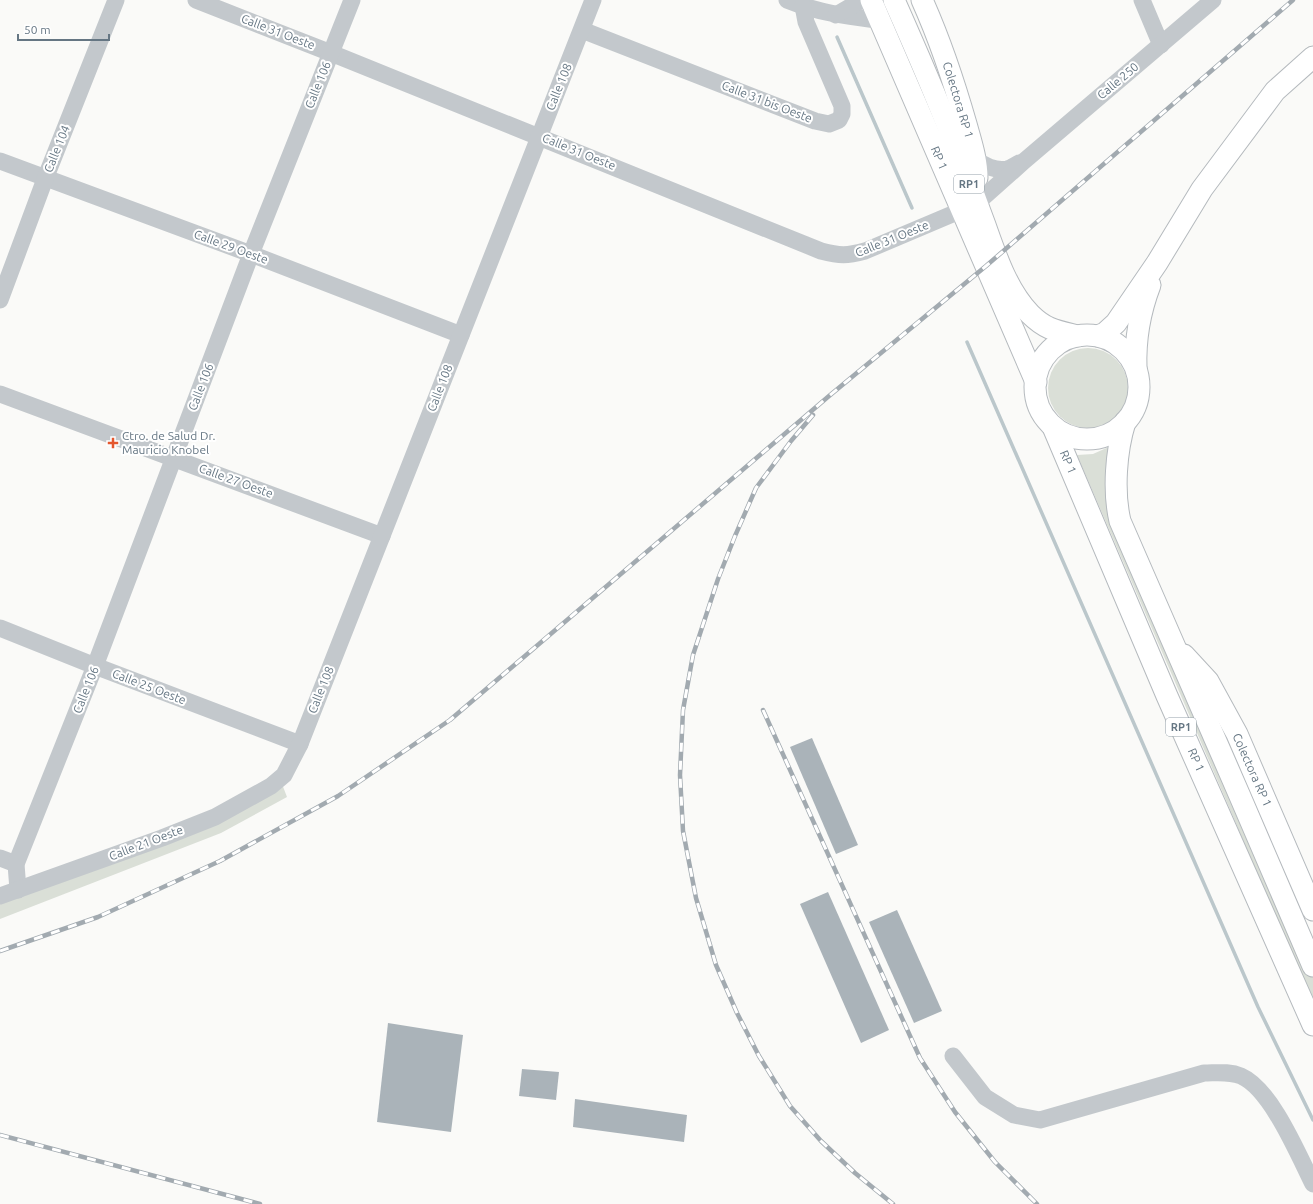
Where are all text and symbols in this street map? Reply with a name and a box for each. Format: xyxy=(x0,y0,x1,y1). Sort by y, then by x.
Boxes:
street label: Calle 31 Oeste xyxy=(239,11,317,52)
scale bar xyxy=(18,16,109,42)
text: 50 m xyxy=(24,23,51,36)
street label: Calle 106 xyxy=(302,59,333,110)
street label: Colectora RP 1 xyxy=(941,60,976,140)
street label: Calle 250 xyxy=(1095,60,1141,102)
street label: Calle 108 xyxy=(543,61,574,112)
street label: Calle 31 bis Oeste xyxy=(720,78,814,125)
street label: Calle 104 xyxy=(41,123,72,174)
street label: Calle 31 Oeste xyxy=(541,131,618,172)
street label: RP 1 xyxy=(929,144,950,171)
road number: RP1 xyxy=(954,175,984,193)
street label: Calle 31 Oeste xyxy=(853,218,930,259)
street label: Calle 29 Oeste xyxy=(192,227,270,266)
street label: Calle 106 xyxy=(186,361,216,412)
street label: Calle 108 xyxy=(425,362,455,413)
place label: Ctro. de Salud Dr. Mauricio Knobel xyxy=(122,429,215,456)
marker: Ctro. de Salud Dr. Mauricio Knobel xyxy=(107,437,119,449)
street label: RP 1 xyxy=(1058,448,1079,475)
street label: Calle 27 Oeste xyxy=(197,461,275,500)
street label: Calle 106 xyxy=(70,664,101,715)
street label: Calle 108 xyxy=(305,664,336,715)
street label: Calle 25 Oeste xyxy=(110,666,188,707)
road number: RP1 xyxy=(1166,718,1196,736)
street label: Colectora RP 1 xyxy=(1230,731,1274,809)
street label: RP 1 xyxy=(1186,746,1207,773)
street label: Calle 21 Oeste xyxy=(107,822,185,863)

